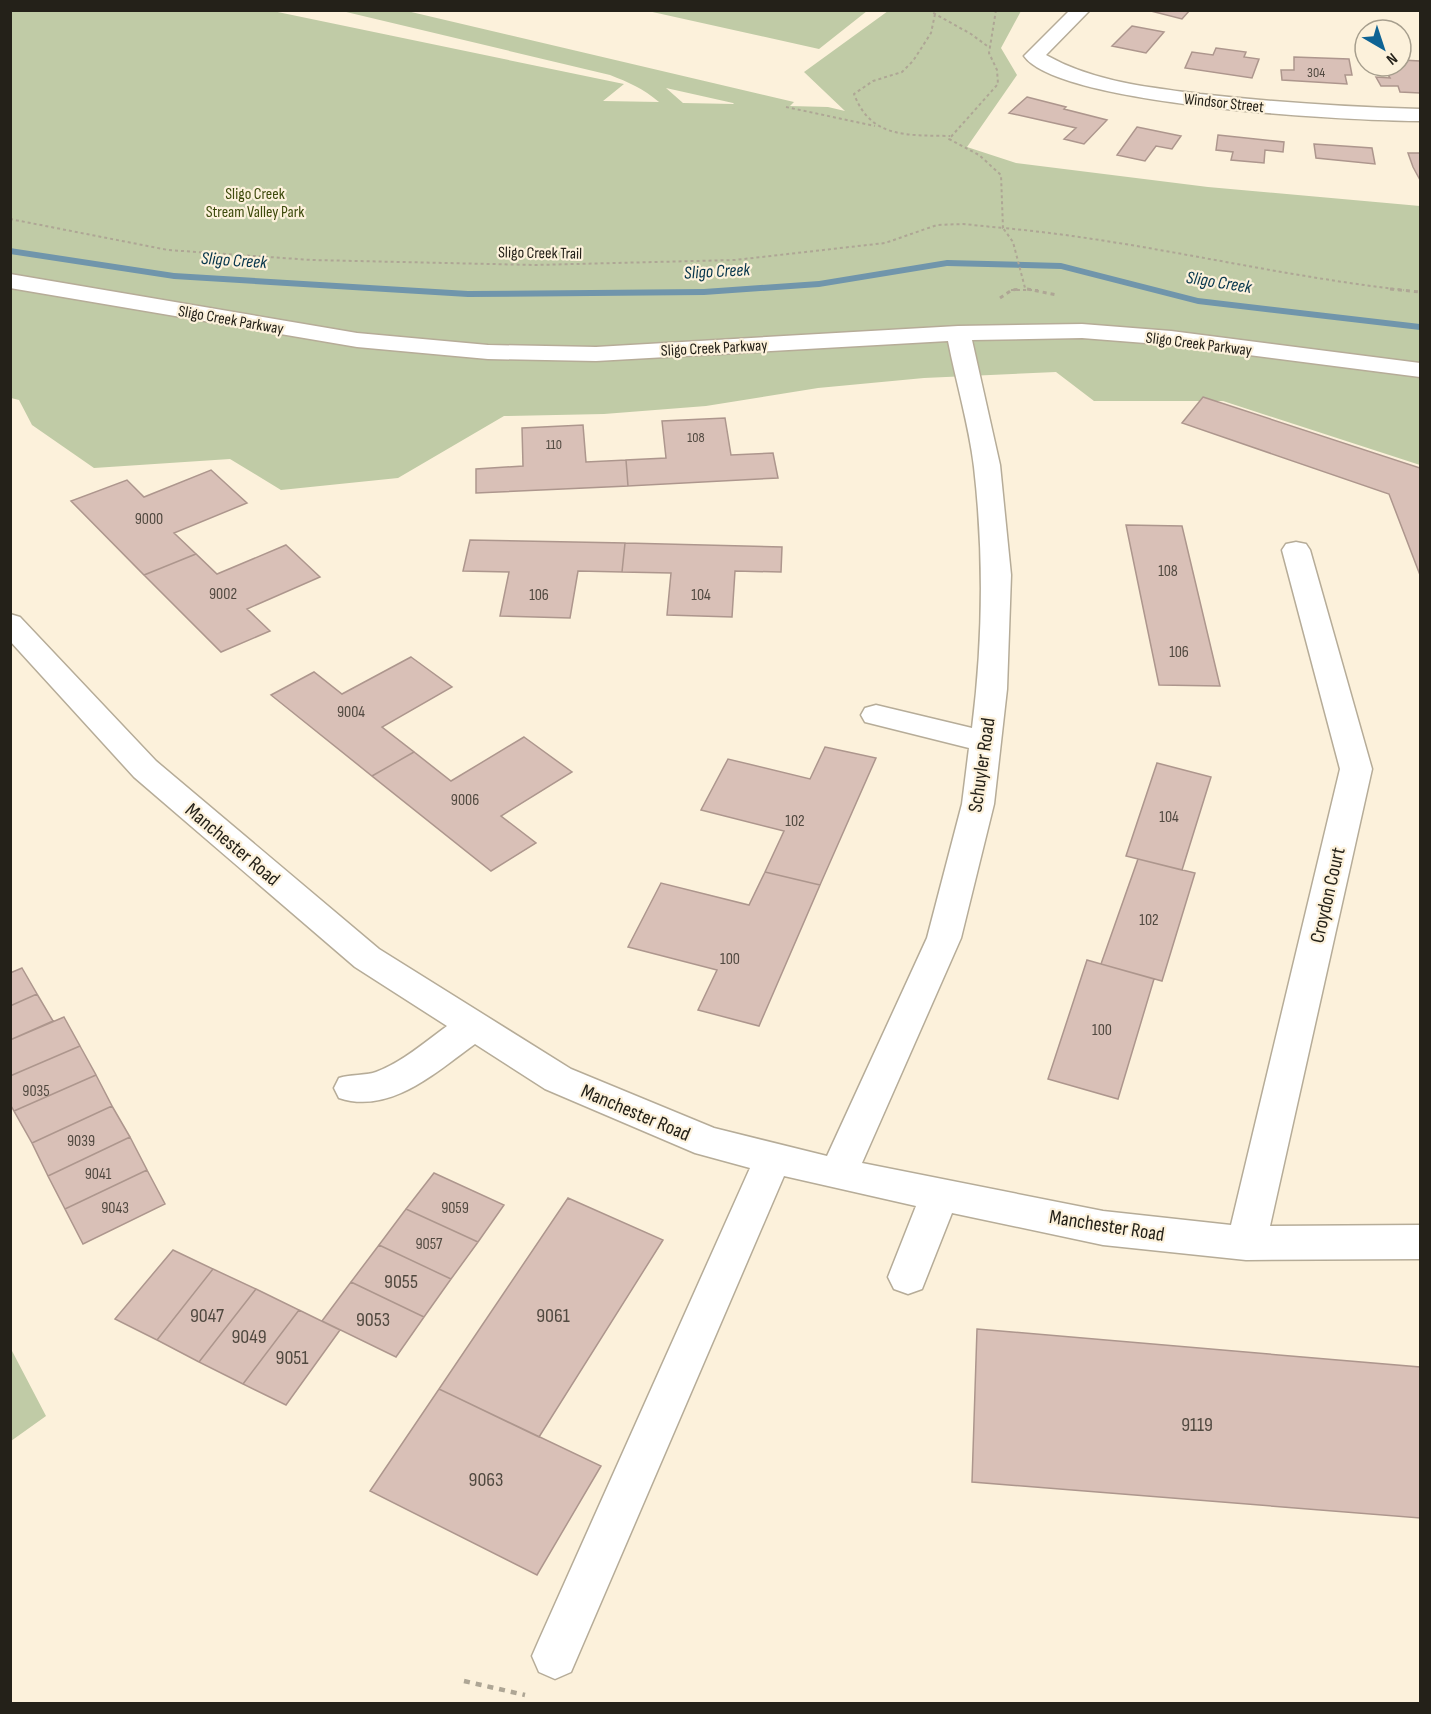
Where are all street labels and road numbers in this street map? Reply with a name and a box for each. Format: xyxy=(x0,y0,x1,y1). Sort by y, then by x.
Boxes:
street label: Windsor Street xyxy=(1183,90,1265,117)
street label: Sligo Creek Trail xyxy=(498,243,582,264)
street label: Sligo Creek Parkway xyxy=(177,302,285,339)
street label: Sligo Creek Parkway xyxy=(1145,329,1253,360)
street label: Sligo Creek Parkway xyxy=(660,336,768,361)
street label: Schuyler Road xyxy=(963,716,1000,814)
street label: Manchester Road xyxy=(180,798,285,891)
street label: Croydon Court xyxy=(1305,845,1351,945)
street label: Manchester Road xyxy=(577,1079,694,1147)
street label: Manchester Road xyxy=(1048,1205,1166,1247)

